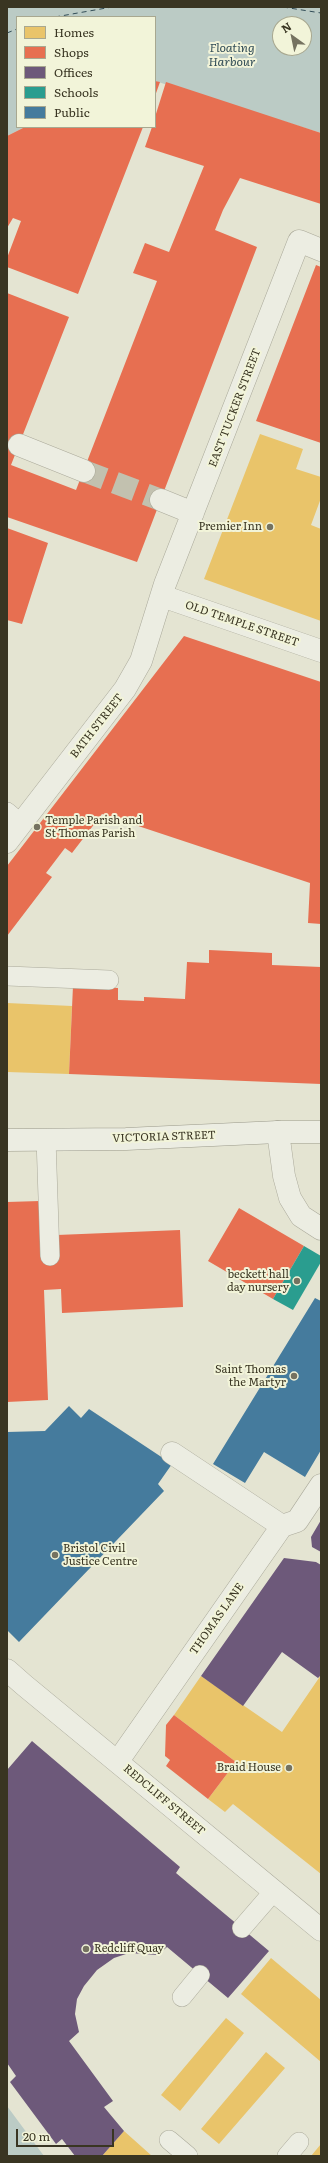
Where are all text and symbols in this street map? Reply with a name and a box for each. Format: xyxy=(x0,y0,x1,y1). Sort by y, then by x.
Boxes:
legend xyxy=(16,16,156,128)
north arrow xyxy=(272,16,312,56)
text: N xyxy=(278,18,294,36)
text: Homes xyxy=(54,23,94,41)
water label: Floating Harbour xyxy=(209,41,255,69)
text: Shops xyxy=(54,43,89,61)
text: Offices xyxy=(54,63,92,81)
text: Schools xyxy=(54,83,98,101)
text: Public xyxy=(54,103,90,121)
street label: EAST TUCKER STREET xyxy=(206,347,264,469)
place label: Premier Inn xyxy=(198,520,262,534)
marker: Premier Inn xyxy=(265,522,275,532)
street label: OLD TEMPLE STREET xyxy=(183,598,301,650)
street label: BATH STREET xyxy=(68,691,126,761)
place label: Temple Parish and St Thomas Parish xyxy=(45,814,142,840)
marker: Temple Parish and St Thomas Parish xyxy=(32,822,42,832)
street label: VICTORIA STREET xyxy=(112,1129,216,1145)
place label: beckett hall day nursery xyxy=(227,1268,289,1294)
marker: beckett hall day nursery xyxy=(292,1276,302,1286)
place label: Saint Thomas the Martyr xyxy=(215,1363,286,1389)
marker: Saint Thomas the Martyr xyxy=(289,1371,299,1381)
place label: Bristol Civil Justice Centre xyxy=(63,1542,137,1568)
marker: Bristol Civil Justice Centre xyxy=(50,1550,60,1560)
street label: THOMAS LANE xyxy=(187,1581,247,1657)
place label: Braid House xyxy=(217,1761,281,1775)
street label: REDCLIFF STREET xyxy=(120,1762,208,1838)
marker: Braid House xyxy=(284,1763,294,1773)
place label: Redcliff Quay xyxy=(94,1942,164,1956)
marker: Redcliff Quay xyxy=(81,1944,91,1954)
scale bar xyxy=(18,2121,116,2147)
text: 20 m xyxy=(23,2127,50,2145)

